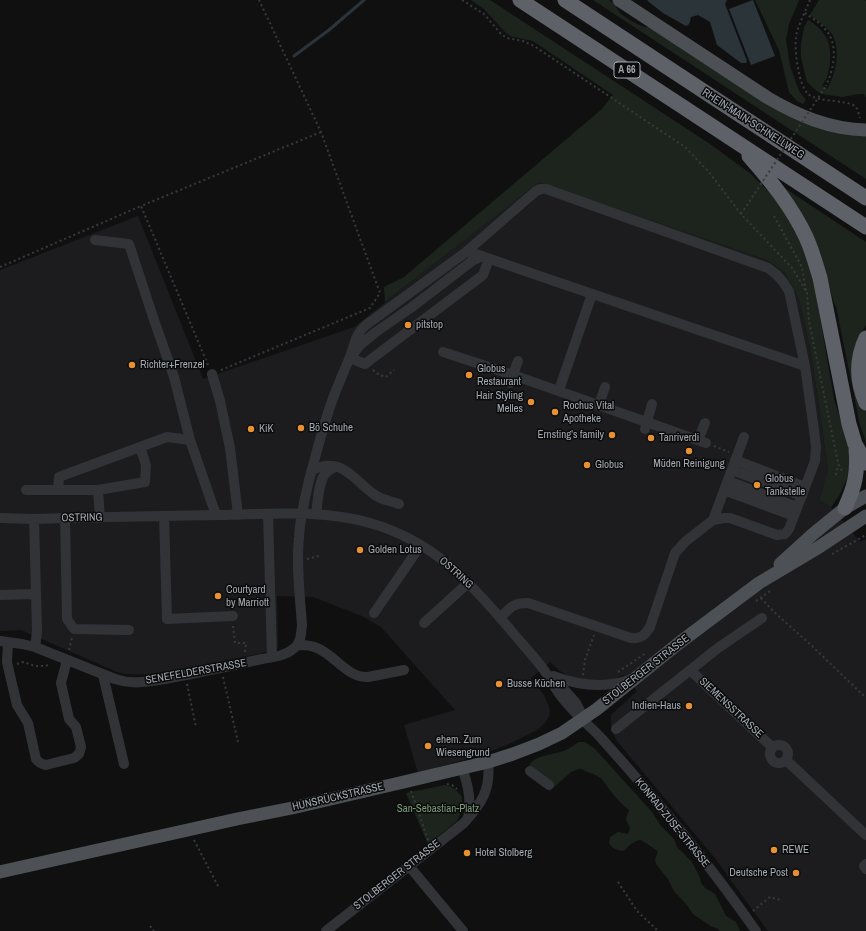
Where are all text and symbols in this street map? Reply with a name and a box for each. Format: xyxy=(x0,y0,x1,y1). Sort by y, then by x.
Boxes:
road number: A 66 xyxy=(614,62,640,78)
street label: RHEIN-MAIN-SCHNELLWEG xyxy=(699,86,807,162)
place label: pitstop xyxy=(416,318,443,332)
marker: pitstop xyxy=(403,320,413,330)
place label: Richter+Frenzel xyxy=(140,358,204,372)
marker: Richter+Frenzel xyxy=(127,360,137,370)
place label: Globus Restaurant xyxy=(477,362,521,388)
marker: Globus Restaurant xyxy=(464,370,474,380)
place label: Hair Styling Melles xyxy=(476,389,523,415)
marker: Hair Styling Melles xyxy=(526,397,536,407)
place label: Rochus Vital Apotheke xyxy=(563,399,614,425)
marker: Rochus Vital Apotheke xyxy=(550,407,560,417)
place label: Bö Schuhe xyxy=(309,421,353,435)
place label: KiK xyxy=(259,422,274,436)
marker: Bö Schuhe xyxy=(296,423,306,433)
marker: KiK xyxy=(246,424,256,434)
place label: Ernsting's family xyxy=(538,428,604,442)
marker: Ernsting's family xyxy=(607,430,617,440)
place label: Tanriverdi xyxy=(659,431,699,445)
marker: Tanriverdi xyxy=(646,433,656,443)
marker: Müden Reinigung xyxy=(684,446,694,456)
place label: Müden Reinigung xyxy=(653,457,725,471)
place label: Globus xyxy=(595,458,624,472)
marker: Globus xyxy=(582,460,592,470)
place label: Globus Tankstelle xyxy=(765,472,805,498)
marker: Globus Tankstelle xyxy=(752,480,762,490)
street label: OSTRING xyxy=(61,511,103,525)
place label: Golden Lotus xyxy=(368,543,422,557)
marker: Golden Lotus xyxy=(355,545,365,555)
street label: OSTRING xyxy=(436,554,476,592)
place label: Courtyard by Marriott xyxy=(226,583,269,609)
marker: Courtyard by Marriott xyxy=(213,591,223,601)
street label: STOLBERGER STRASSE xyxy=(600,632,692,708)
street label: SENEFELDERSTRASSE xyxy=(145,657,247,687)
street label: SIEMENSSTRASSE xyxy=(696,675,766,741)
place label: Busse Küchen xyxy=(507,677,565,691)
marker: Busse Küchen xyxy=(494,679,504,689)
place label: Indien-Haus xyxy=(632,699,681,713)
marker: Indien-Haus xyxy=(684,701,694,711)
place label: ehem. Zum Wiesengrund xyxy=(436,733,490,759)
marker: ehem. Zum Wiesengrund xyxy=(423,741,433,751)
street label: KONRAD-ZUSE-STRASSE xyxy=(632,776,712,870)
street label: HUNSRÜCKSTRASSE xyxy=(291,780,385,814)
park label: San-Sebastian-Platz xyxy=(397,802,479,816)
street label: STOLBERGER STRASSE xyxy=(351,837,443,913)
place label: REWE xyxy=(782,843,809,857)
marker: REWE xyxy=(769,845,779,855)
place label: Hotel Stolberg xyxy=(475,846,532,860)
marker: Hotel Stolberg xyxy=(462,848,472,858)
place label: Deutsche Post xyxy=(729,866,788,880)
marker: Deutsche Post xyxy=(791,868,801,878)

